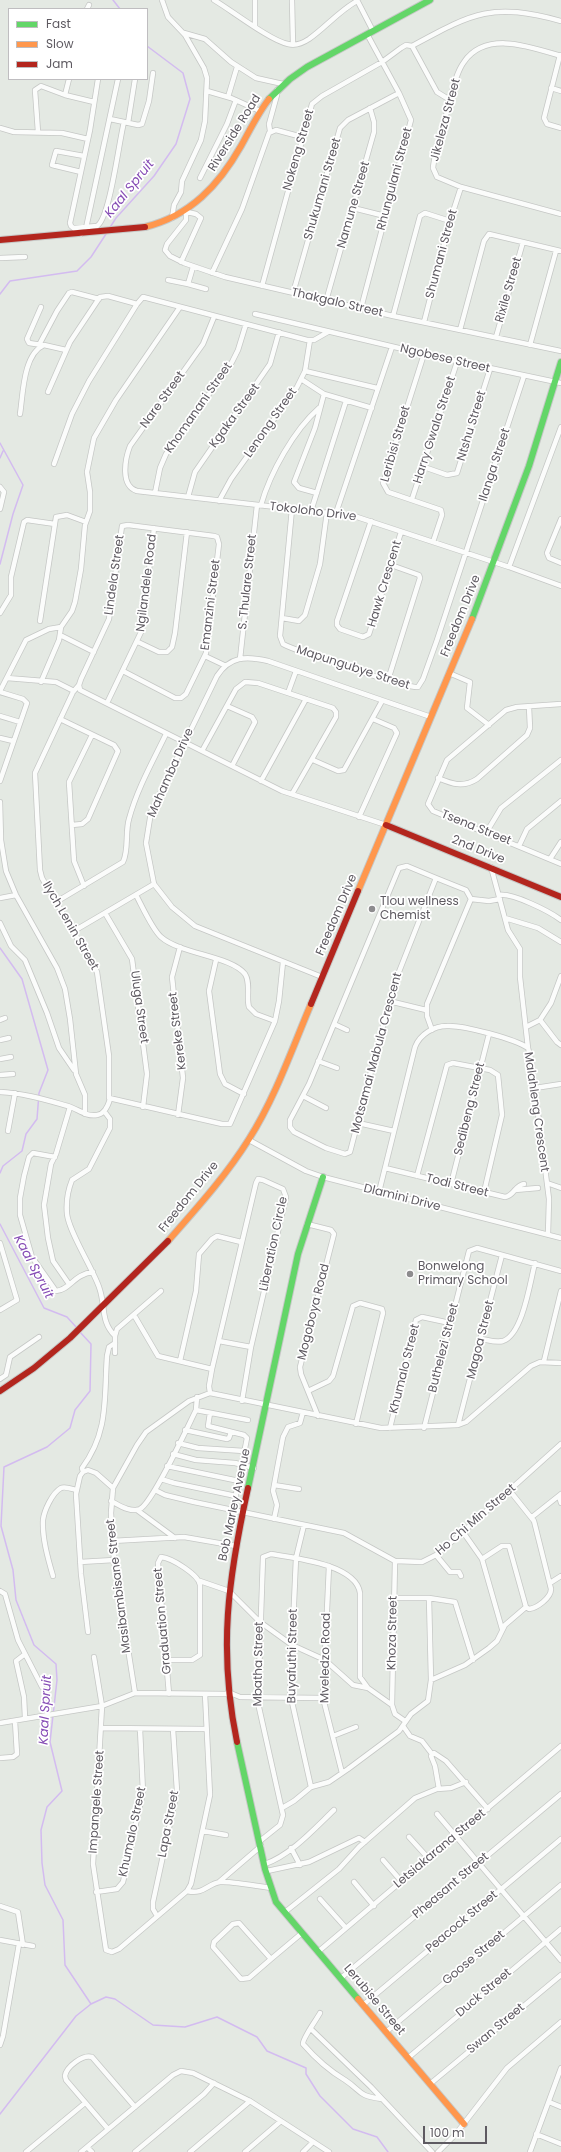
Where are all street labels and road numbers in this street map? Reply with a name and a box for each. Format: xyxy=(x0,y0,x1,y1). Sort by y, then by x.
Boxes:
street label: Jikeleza Street xyxy=(428,77,464,163)
street label: Riverside Road xyxy=(206,92,264,174)
street label: Nokeng Street xyxy=(281,108,317,192)
street label: Rhungulani Street xyxy=(374,126,416,232)
street label: Shukumani Street xyxy=(302,136,344,242)
street label: Namune Street xyxy=(335,160,373,250)
street label: Shumani Street xyxy=(423,208,461,300)
street label: Rixile Street xyxy=(493,255,525,325)
street label: Thakgalo Street xyxy=(290,285,384,321)
street label: Ngobese Street xyxy=(399,342,491,376)
street label: Khomanani Street xyxy=(162,360,236,456)
street label: Nare Street xyxy=(138,369,188,431)
street label: Harry Gwala Street xyxy=(411,375,459,485)
street label: Kgaka Street xyxy=(207,381,263,451)
street label: Lenong Street xyxy=(242,385,300,461)
street label: Ntshu Street xyxy=(454,389,490,463)
street label: Leribisi Street xyxy=(378,404,414,484)
street label: Ilanga Street xyxy=(476,427,514,503)
street label: Tokoloho Drive xyxy=(269,500,357,524)
street label: Ngilandele Road xyxy=(134,533,160,633)
street label: Lindela Street xyxy=(102,534,128,616)
street label: S. Thulare Street xyxy=(236,534,260,630)
street label: Hawk Crescent xyxy=(365,539,405,629)
street label: Emanzini Street xyxy=(198,559,224,651)
street label: Freedom Drive xyxy=(438,573,484,659)
street label: Mapungubye Street xyxy=(294,643,412,693)
street label: Mahamba Drive xyxy=(145,726,197,820)
street label: Tsena Street xyxy=(439,807,513,849)
street label: 2nd Drive xyxy=(449,833,507,867)
street label: Freedom Drive xyxy=(313,872,361,958)
street label: Ilych Lenin Street xyxy=(39,879,101,973)
street label: Uluga Street xyxy=(127,970,151,1044)
street label: Motsamai Mabula Crescent xyxy=(349,971,405,1135)
street label: Kereke Street xyxy=(166,991,190,1071)
street label: Malahleng Crescent xyxy=(520,1051,552,1173)
street label: Sedibeng Street xyxy=(451,1061,489,1157)
street label: Freedom Drive xyxy=(156,1159,222,1235)
street label: Todi Street xyxy=(424,1171,490,1201)
street label: Dlamini Drive xyxy=(362,1181,442,1215)
street label: Liberation Circle xyxy=(257,1195,291,1293)
street label: Mogoboya Road xyxy=(295,1262,333,1362)
street label: Magoa Street xyxy=(464,1299,498,1381)
street label: Buthelezi Street xyxy=(426,1302,462,1394)
street label: Khumalo Street xyxy=(387,1323,423,1415)
street label: Bob Marley Avenue xyxy=(216,1447,254,1563)
street label: Ho Chi Min Street xyxy=(433,1481,519,1559)
street label: Masibambisane Street xyxy=(104,1518,134,1654)
street label: Graduation Street xyxy=(151,1567,175,1675)
street label: Khoza Street xyxy=(385,1596,401,1670)
street label: Buyafuthi Street xyxy=(285,1608,301,1704)
street label: Mveledzo Road xyxy=(318,1613,334,1703)
street label: Mbatha Street xyxy=(251,1621,267,1707)
street label: Impangele Street xyxy=(86,1750,108,1854)
street label: Khumalo Street xyxy=(116,1786,150,1878)
street label: Lapa Street xyxy=(155,1789,183,1859)
street label: Letsiakarana Street xyxy=(391,1806,489,1892)
street label: Pheasant Street xyxy=(410,1850,492,1922)
street label: Peacock Street xyxy=(423,1888,501,1956)
street label: Goose Street xyxy=(440,1928,508,1988)
street label: Lerubise Street xyxy=(340,1962,408,2038)
street label: Duck Street xyxy=(453,1966,515,2020)
street label: Swan Street xyxy=(464,2001,528,2057)

